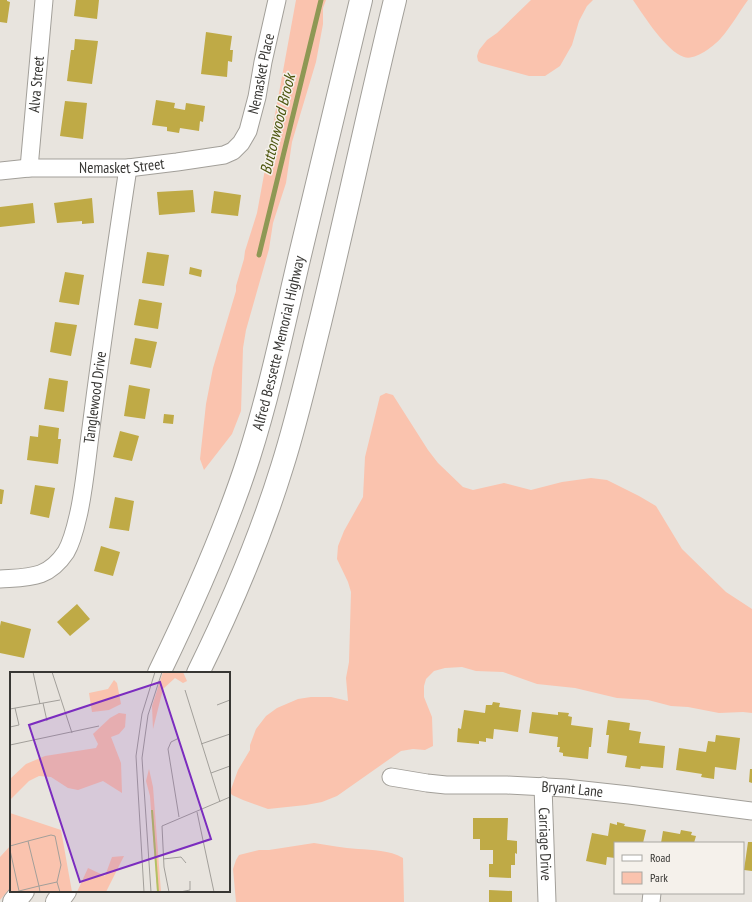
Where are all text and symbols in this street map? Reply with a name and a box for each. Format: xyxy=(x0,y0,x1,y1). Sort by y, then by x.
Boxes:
street label: Nemasket Place xyxy=(243,31,278,116)
street label: Alva Street xyxy=(24,55,48,113)
water label: Buttonwood Brook xyxy=(255,70,300,176)
street label: Nemasket Street xyxy=(79,154,165,177)
street label: Alfred Bessette Memorial Highway xyxy=(248,254,309,432)
street label: Tanglewood Drive xyxy=(79,350,110,445)
inset map xyxy=(10,672,230,892)
street label: Bryant Lane xyxy=(541,777,604,801)
street label: Carriage Drive xyxy=(535,807,556,881)
legend xyxy=(614,842,744,894)
text: Road xyxy=(650,850,670,865)
text: Park xyxy=(650,870,668,885)

